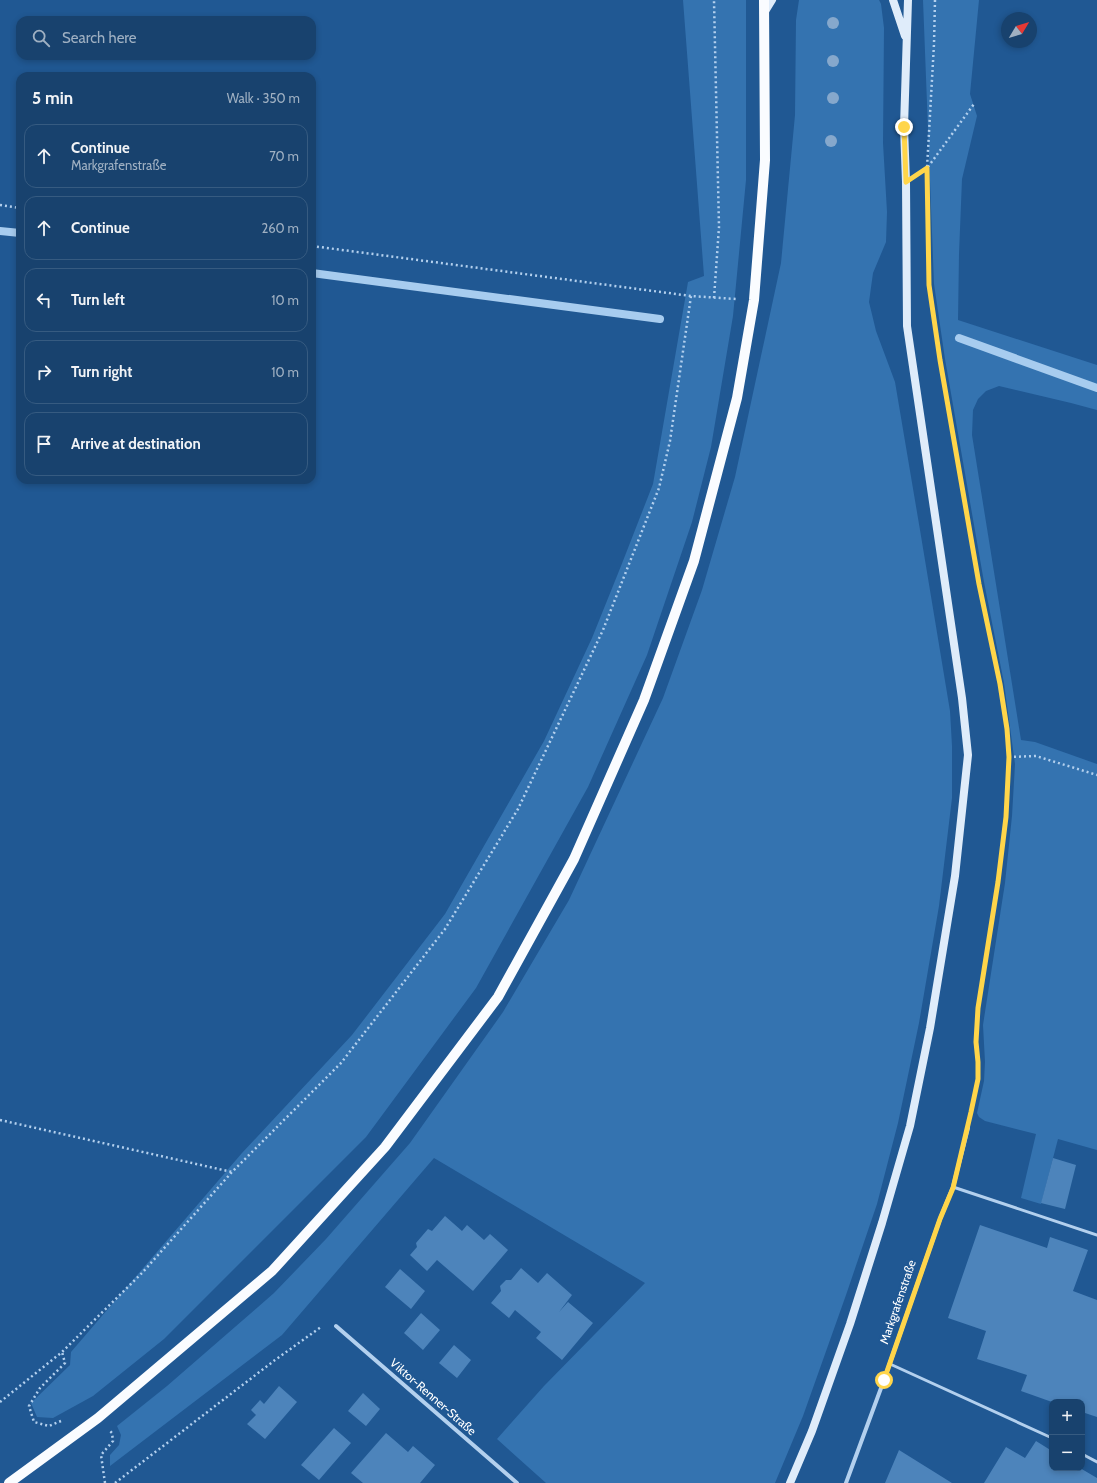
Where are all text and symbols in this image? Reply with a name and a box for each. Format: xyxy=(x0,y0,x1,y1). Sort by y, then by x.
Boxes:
north arrow xyxy=(1001,12,1037,48)
search box xyxy=(16,16,316,60)
icon: search xyxy=(30,27,52,49)
text: Search here xyxy=(62,29,137,47)
text: 5 min xyxy=(32,88,73,108)
text: Walk · 350 m xyxy=(227,90,300,106)
route end xyxy=(895,118,913,136)
text: Continue xyxy=(71,139,130,157)
icon: ahead xyxy=(33,145,55,167)
text: 70 m xyxy=(269,148,299,164)
text: Markgrafenstraße xyxy=(71,157,166,173)
icon: ahead xyxy=(33,217,55,239)
text: Continue xyxy=(71,219,130,237)
text: 260 m xyxy=(261,220,299,236)
icon: left xyxy=(33,289,55,311)
text: Turn left xyxy=(71,291,125,309)
text: 10 m xyxy=(271,292,299,308)
icon: right xyxy=(33,361,55,383)
text: Turn right xyxy=(71,363,132,381)
text: 10 m xyxy=(271,364,299,380)
icon: arrive xyxy=(33,433,55,455)
text: Arrive at destination xyxy=(71,435,201,453)
street label: Markgrafenstraße xyxy=(876,1258,919,1346)
street label: Viktor-Renner-Straße xyxy=(387,1355,480,1438)
route start xyxy=(875,1371,893,1389)
map controls xyxy=(1049,1399,1085,1471)
button: + xyxy=(1049,1399,1085,1435)
button: − xyxy=(1049,1435,1085,1471)

